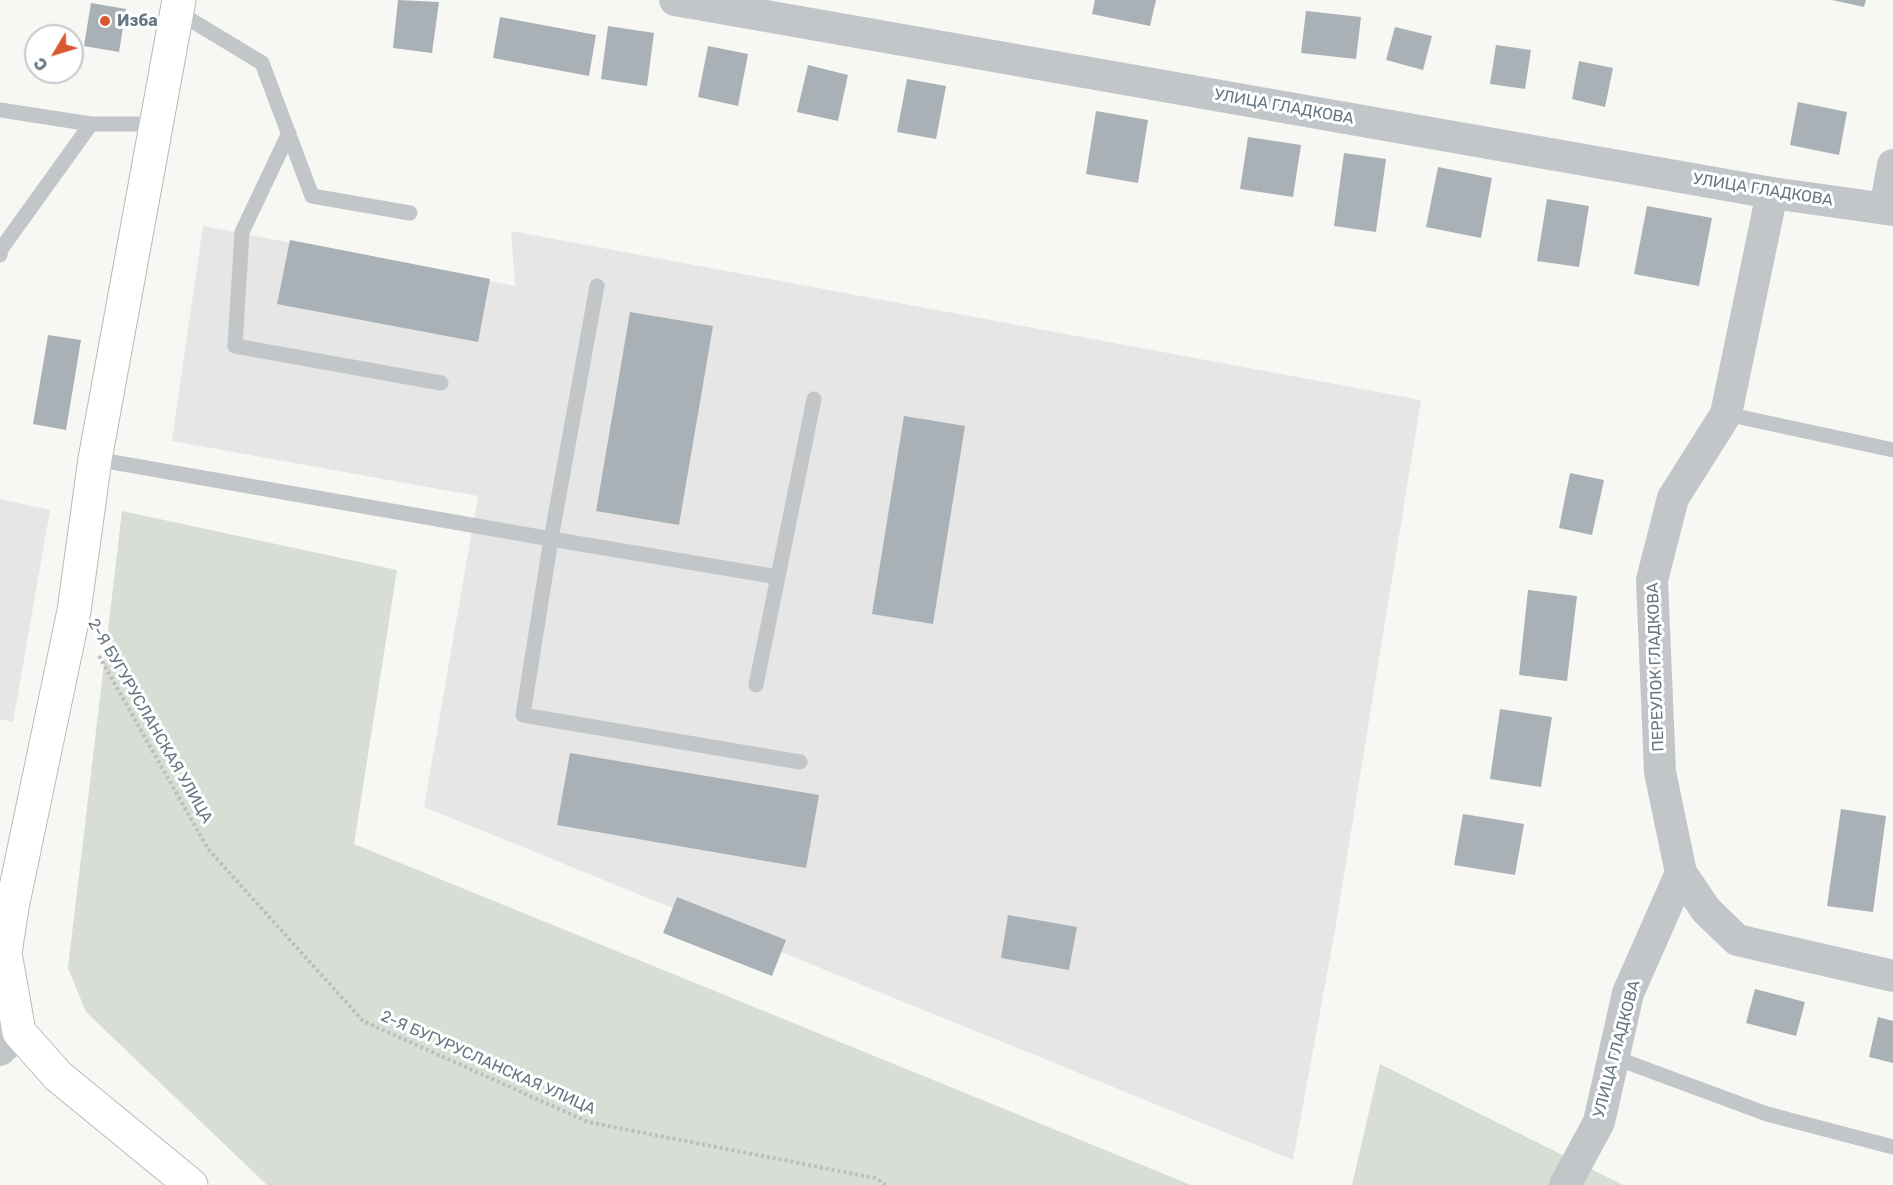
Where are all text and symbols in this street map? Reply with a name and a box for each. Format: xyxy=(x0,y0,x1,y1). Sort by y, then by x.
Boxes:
place label: Изба xyxy=(117,11,158,31)
marker: Изба xyxy=(98,14,112,28)
north arrow xyxy=(24,24,84,84)
text: С xyxy=(30,54,52,74)
street label: УЛИЦА ГЛАДКОВА xyxy=(1213,85,1355,129)
street label: УЛИЦА ГЛАДКОВА xyxy=(1692,169,1834,211)
street label: ПЕРЕУЛОК ГЛАДКОВА xyxy=(1643,582,1669,752)
street label: 2-Я БУГУРУСЛАНСКАЯ УЛИЦА xyxy=(83,615,217,827)
street label: УЛИЦА ГЛАДКОВА xyxy=(1589,978,1645,1120)
street label: 2-Я БУГУРУСЛАНСКАЯ УЛИЦА xyxy=(378,1007,598,1119)

